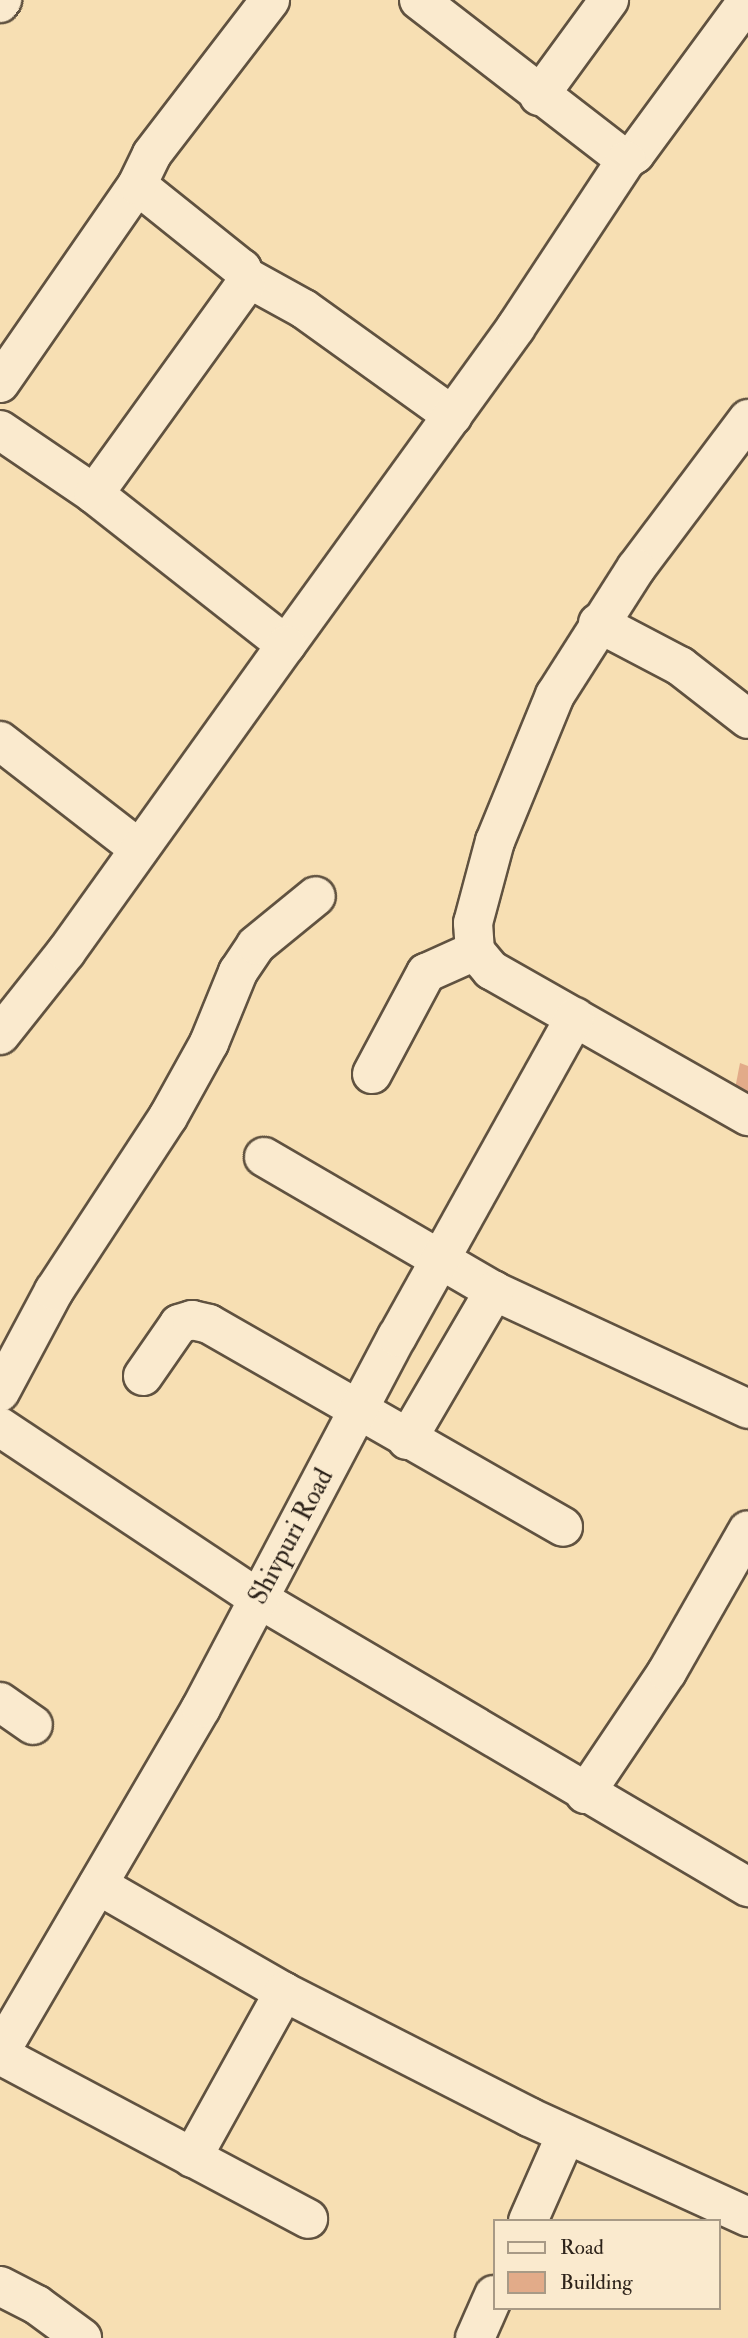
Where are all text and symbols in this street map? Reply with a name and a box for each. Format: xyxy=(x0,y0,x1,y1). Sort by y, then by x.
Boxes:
street label: Shivpuri Road xyxy=(243,1464,341,1610)
legend xyxy=(492,2219,720,2310)
text: Road xyxy=(560,2234,604,2261)
text: Building xyxy=(560,2269,633,2296)

